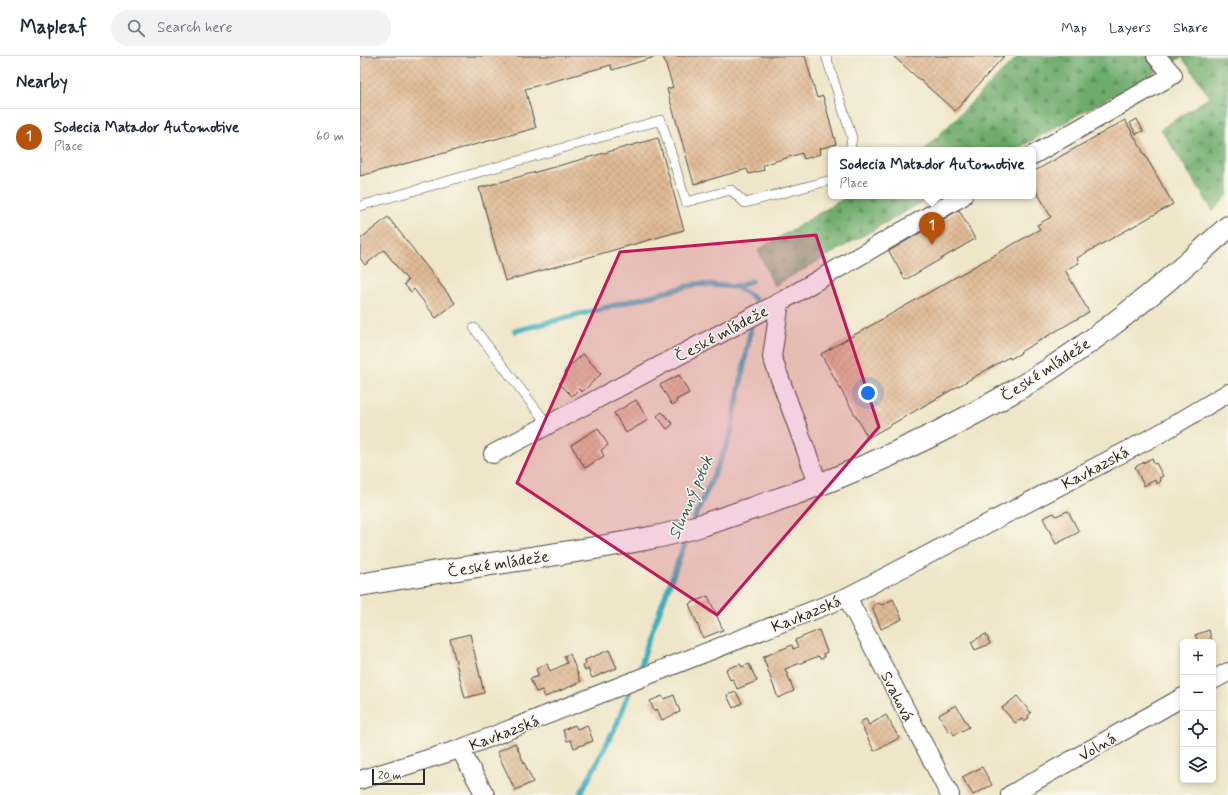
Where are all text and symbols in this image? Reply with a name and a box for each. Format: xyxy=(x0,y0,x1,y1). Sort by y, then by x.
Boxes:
search box xyxy=(111,10,391,46)
text: Mapleaf xyxy=(20,15,87,40)
icon: search xyxy=(125,17,147,39)
text: Search here xyxy=(157,18,233,38)
text: Map xyxy=(1061,19,1087,37)
text: Layers xyxy=(1109,19,1151,37)
text: Share xyxy=(1173,19,1208,37)
text: Nearby xyxy=(16,71,68,93)
text: Sodecia Matador Automotive xyxy=(54,118,239,138)
text: 1 xyxy=(26,128,32,145)
text: 60 m xyxy=(316,128,344,145)
text: Place xyxy=(54,138,83,155)
popup xyxy=(828,147,1036,199)
text: Sodecia Matador Automotive xyxy=(839,155,1025,175)
text: Place xyxy=(839,175,868,192)
pin: 1 xyxy=(919,212,945,245)
street label: České mládeže xyxy=(671,301,772,368)
street label: České mládeže xyxy=(997,333,1095,407)
your location xyxy=(858,383,878,403)
street label: Kavkazská xyxy=(1058,442,1133,495)
water label: Slunný potok xyxy=(663,451,719,543)
street label: České mládeže xyxy=(446,546,551,583)
street label: Kavkazská xyxy=(768,591,845,638)
map controls xyxy=(1180,639,1216,783)
button: + xyxy=(1180,639,1216,675)
street label: Svahová xyxy=(875,668,918,725)
button: − xyxy=(1180,675,1216,711)
street label: Kavkazská xyxy=(466,710,543,756)
button: locate xyxy=(1180,711,1216,747)
street label: Volná xyxy=(1075,728,1121,767)
button: layers xyxy=(1180,747,1216,783)
scale bar xyxy=(372,767,425,786)
text: 20 m xyxy=(378,769,401,783)

